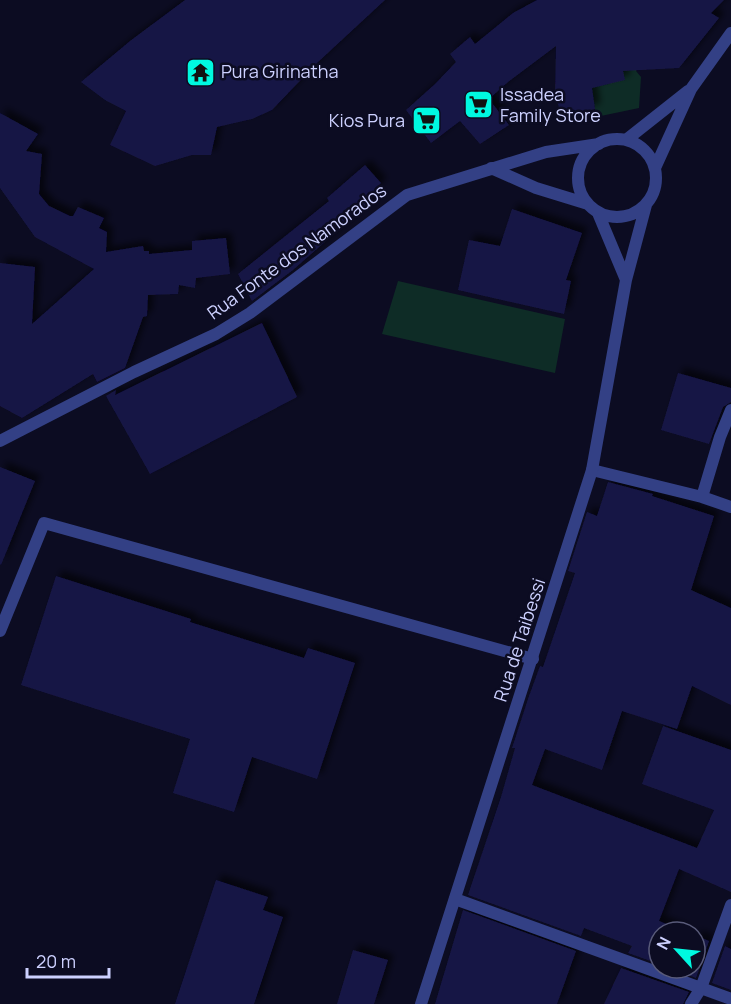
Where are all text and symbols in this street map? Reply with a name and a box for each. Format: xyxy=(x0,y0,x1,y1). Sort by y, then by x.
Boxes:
temple icon: Pura Girinatha xyxy=(184,56,216,88)
place label: Pura Girinatha xyxy=(221,59,338,83)
place label: Issadea Family Store xyxy=(500,82,601,127)
supermarket icon: Issadea Family Store xyxy=(463,89,495,121)
supermarket icon: Kios Pura xyxy=(410,105,442,137)
place label: Kios Pura xyxy=(329,108,405,132)
street label: Rua Fonte dos Namorados xyxy=(202,178,391,324)
street label: Rua de Taibessi xyxy=(488,575,550,704)
north arrow xyxy=(647,920,707,980)
text: N xyxy=(651,933,676,953)
scale bar xyxy=(27,941,110,979)
text: 20 m xyxy=(36,949,76,973)

